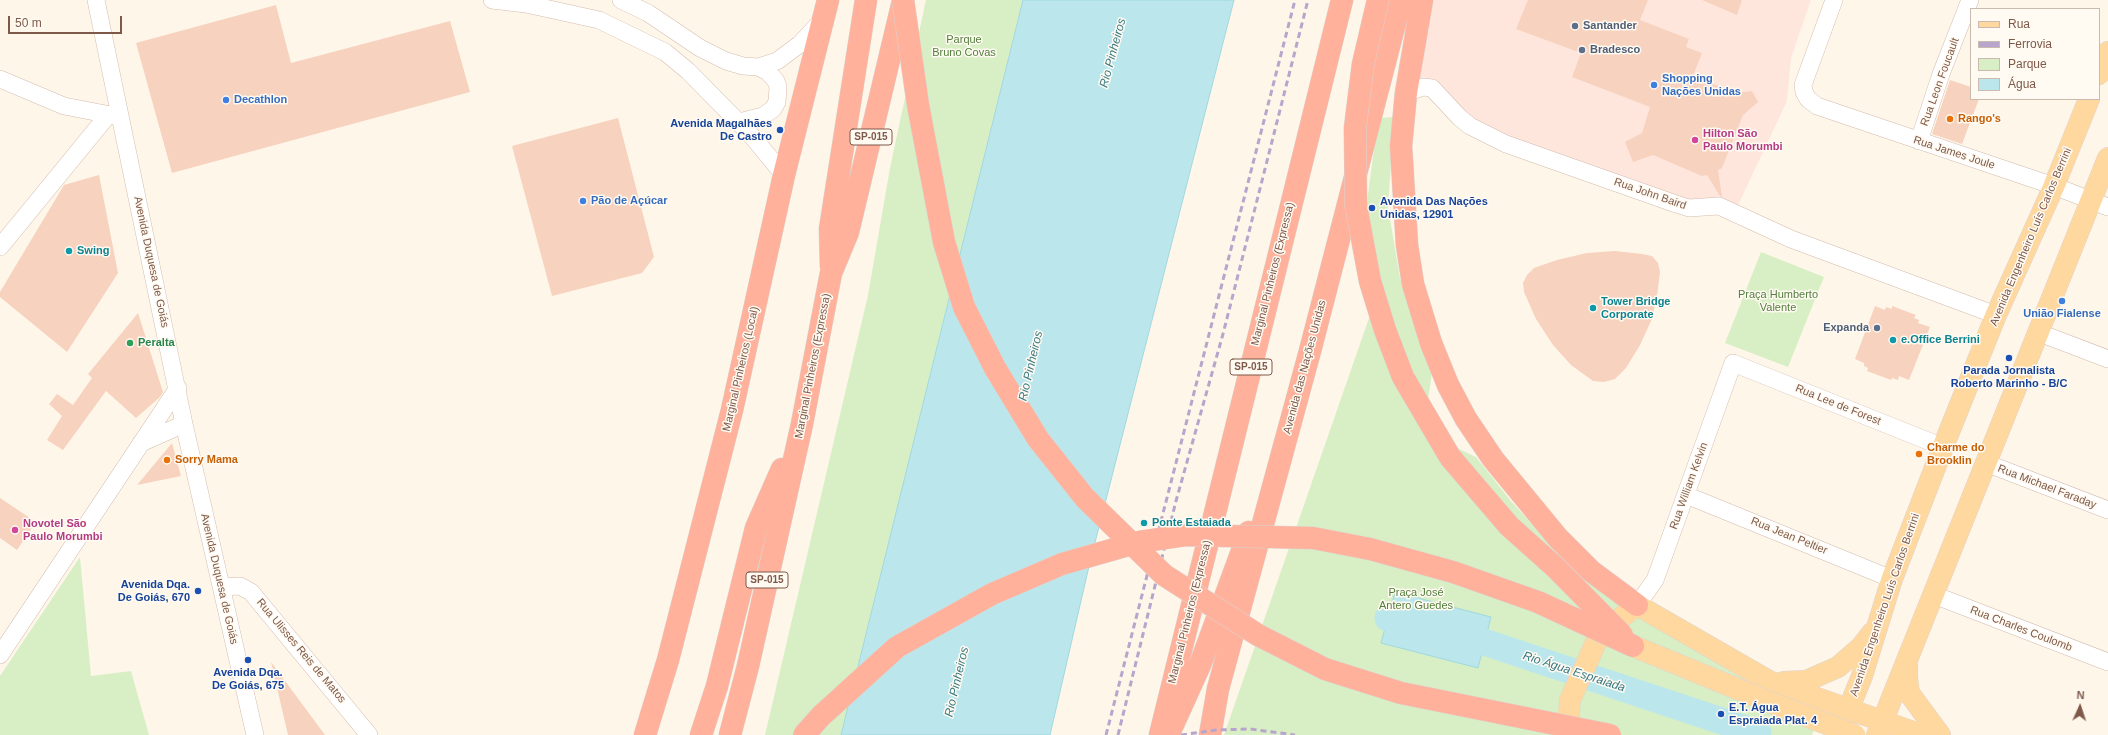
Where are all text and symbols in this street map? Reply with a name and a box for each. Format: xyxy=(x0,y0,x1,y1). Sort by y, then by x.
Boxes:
scale bar xyxy=(10,8,124,34)
legend xyxy=(1970,8,2100,100)
text: 50 m xyxy=(15,16,42,30)
water label: Rio Pinheiros xyxy=(1097,17,1129,89)
text: Rua xyxy=(2008,17,2030,31)
place label: Santander xyxy=(1583,19,1637,33)
marker: Santander xyxy=(1570,21,1580,31)
park label: Parque Bruno Covas xyxy=(932,33,996,59)
street label: Rua Leon Foucault xyxy=(1918,36,1962,128)
text: Ferrovia xyxy=(2008,37,2052,51)
place label: Bradesco xyxy=(1590,43,1640,57)
marker: Bradesco xyxy=(1577,45,1587,55)
text: Parque xyxy=(2008,57,2047,71)
place label: Shopping Nações Unidas xyxy=(1662,72,1741,98)
text: Água xyxy=(2008,77,2036,91)
marker: Shopping Nações Unidas xyxy=(1649,80,1659,90)
place label: Decathlon xyxy=(234,93,287,107)
marker: Decathlon xyxy=(221,95,231,105)
place label: Rango's xyxy=(1958,112,2001,126)
marker: Rango's xyxy=(1945,114,1955,124)
place label: Avenida Magalhães De Castro xyxy=(670,117,772,143)
marker: Avenida Magalhães De Castro xyxy=(775,125,785,135)
place label: Hilton São Paulo Morumbi xyxy=(1703,127,1782,153)
road number: SP-015 xyxy=(850,129,892,145)
street label: Rua James Joule xyxy=(1912,134,1996,172)
marker: Hilton São Paulo Morumbi xyxy=(1690,135,1700,145)
street label: Avenida Engenheiro Luís Carlos Berrini xyxy=(1987,146,2075,328)
street label: Rua John Baird xyxy=(1612,175,1688,213)
place label: Pão de Açúcar xyxy=(591,194,667,208)
street label: Avenida Duquesa de Goiás xyxy=(131,195,171,329)
place label: Avenida Das Nações Unidas, 12901 xyxy=(1380,195,1488,221)
marker: Pão de Açúcar xyxy=(578,196,588,206)
street label: Marginal Pinheiros (Expressa) xyxy=(1249,201,1297,347)
marker: Avenida Das Nações Unidas, 12901 xyxy=(1367,203,1377,213)
place label: Swing xyxy=(77,244,109,258)
marker: Swing xyxy=(64,246,74,256)
park label: Praça Humberto Valente xyxy=(1738,288,1818,314)
street label: Marginal Pinheiros (Expressa) xyxy=(792,292,834,440)
place label: Tower Bridge Corporate xyxy=(1601,295,1670,321)
marker: União Fialense xyxy=(2057,296,2067,306)
street label: Avenida das Nações Unidas xyxy=(1281,299,1329,435)
marker: Tower Bridge Corporate xyxy=(1588,303,1598,313)
street label: Marginal Pinheiros (Local) xyxy=(720,305,762,433)
place label: União Fialense xyxy=(2023,307,2101,321)
place label: Expanda xyxy=(1823,321,1869,335)
marker: Expanda xyxy=(1872,323,1882,333)
water label: Rio Pinheiros xyxy=(1016,330,1046,402)
place label: e.Office Berrini xyxy=(1901,333,1980,347)
marker: e.Office Berrini xyxy=(1888,335,1898,345)
place label: Peralta xyxy=(138,336,175,350)
marker: Peralta xyxy=(125,338,135,348)
marker: Parada Jornalista Roberto Marinho - B/C xyxy=(2004,353,2014,363)
road number: SP-015 xyxy=(1230,359,1272,375)
place label: Parada Jornalista Roberto Marinho - B/C xyxy=(1951,364,2067,390)
street label: Rua Lee de Forest xyxy=(1793,382,1883,428)
street label: Rua William Kelvin xyxy=(1667,441,1711,531)
place label: Charme do Brooklin xyxy=(1927,441,1984,467)
marker: Charme do Brooklin xyxy=(1914,449,1924,459)
place label: Sorry Mama xyxy=(175,453,238,467)
marker: Sorry Mama xyxy=(162,455,172,465)
street label: Rua Michael Faraday xyxy=(1996,462,2098,512)
street label: Avenida Duquesa de Goiás xyxy=(198,512,240,646)
street label: Avenida Engenheiro Luís Carlos Berrini xyxy=(1847,512,1923,698)
street label: Rua Jean Peltier xyxy=(1749,515,1829,557)
place label: Ponte Estaiada xyxy=(1152,516,1231,530)
place label: Novotel São Paulo Morumbi xyxy=(23,517,102,543)
marker: Ponte Estaiada xyxy=(1139,518,1149,528)
marker: Novotel São Paulo Morumbi xyxy=(10,525,20,535)
street label: Marginal Pinheiros (Expressa) xyxy=(1166,539,1214,685)
road number: SP-015 xyxy=(746,572,788,588)
place label: Avenida Dqa. De Goiás, 670 xyxy=(118,578,190,604)
marker: Avenida Dqa. De Goiás, 670 xyxy=(193,586,203,596)
park label: Praça José Antero Guedes xyxy=(1379,586,1453,612)
street label: Rua Ulisses Reis de Matos xyxy=(254,596,348,706)
street label: Rua Charles Coulomb xyxy=(1968,603,2074,655)
water label: Rio Pinheiros xyxy=(942,646,972,718)
water label: Rio Água Espraiada xyxy=(1521,649,1627,695)
marker: Avenida Dqa. De Goiás, 675 xyxy=(243,655,253,665)
place label: Avenida Dqa. De Goiás, 675 xyxy=(212,666,284,692)
north arrow xyxy=(2060,687,2100,727)
text: N xyxy=(2076,689,2085,701)
place label: E.T. Água Espraiada Plat. 4 xyxy=(1729,701,1817,727)
marker: E.T. Água Espraiada Plat. 4 xyxy=(1716,709,1726,719)

